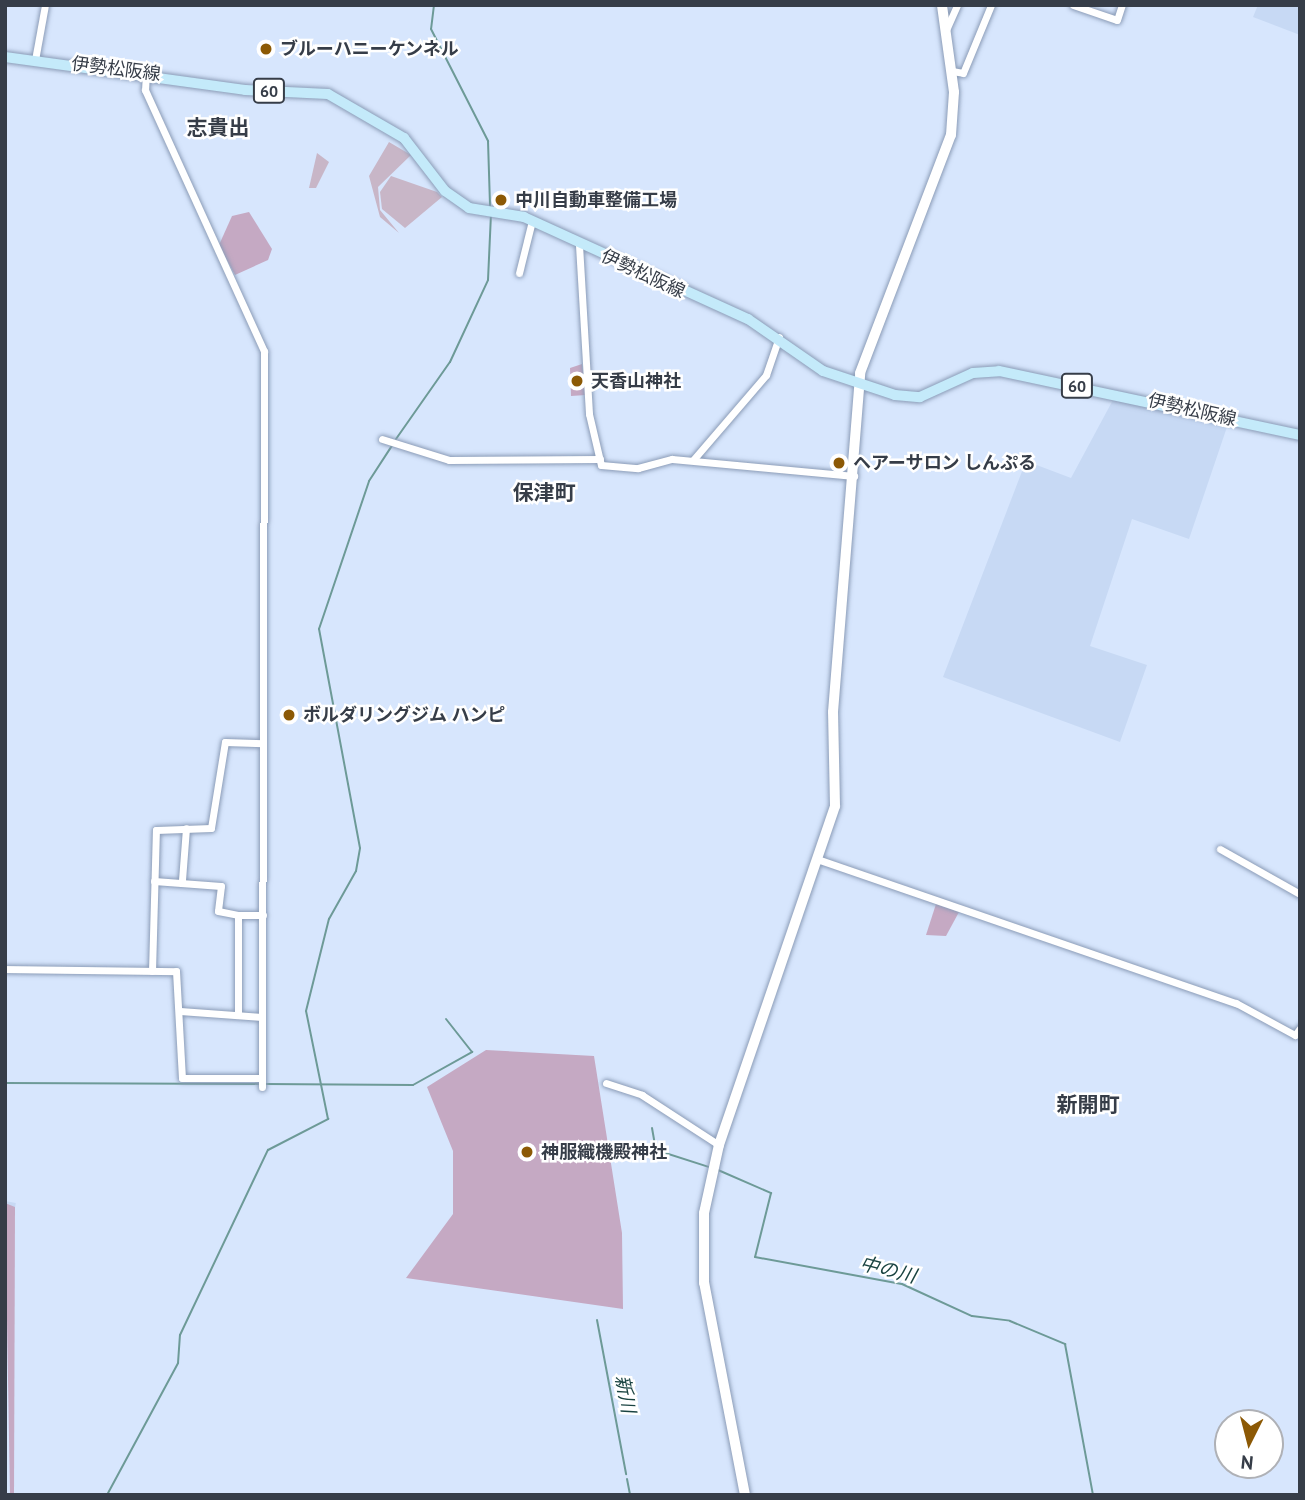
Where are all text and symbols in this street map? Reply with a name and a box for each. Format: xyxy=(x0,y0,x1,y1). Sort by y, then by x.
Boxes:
place label: ブルーハニーケンネル xyxy=(280,38,460,60)
marker: ブルーハニーケンネル xyxy=(258,41,274,57)
street label: 伊勢松阪線 xyxy=(70,53,162,85)
road number: 60 xyxy=(252,78,286,104)
district label: 志貴出 xyxy=(187,115,249,141)
place label: 中川自動車整備工場 xyxy=(515,189,677,211)
marker: 中川自動車整備工場 xyxy=(493,192,509,208)
street label: 伊勢松阪線 xyxy=(598,245,688,303)
place label: 天香山神社 xyxy=(591,370,681,392)
marker: 天香山神社 xyxy=(569,373,585,389)
road number: 60 xyxy=(1060,374,1094,398)
street label: 伊勢松阪線 xyxy=(1146,389,1238,431)
place label: ヘアーサロン しんぷる xyxy=(853,452,1036,474)
marker: ヘアーサロン しんぷる xyxy=(831,455,847,471)
district label: 保津町 xyxy=(513,480,575,506)
place label: ボルダリングジム ハンピ xyxy=(303,704,506,726)
marker: ボルダリングジム ハンピ xyxy=(281,707,297,723)
district label: 新開町 xyxy=(1057,1092,1119,1118)
place label: 神服織機殿神社 xyxy=(541,1141,667,1163)
marker: 神服織機殿神社 xyxy=(519,1144,535,1160)
water label: 中の川 xyxy=(858,1252,918,1288)
water label: 新川 xyxy=(610,1373,640,1415)
north arrow xyxy=(1214,1409,1284,1479)
text: N xyxy=(1240,1450,1254,1475)

